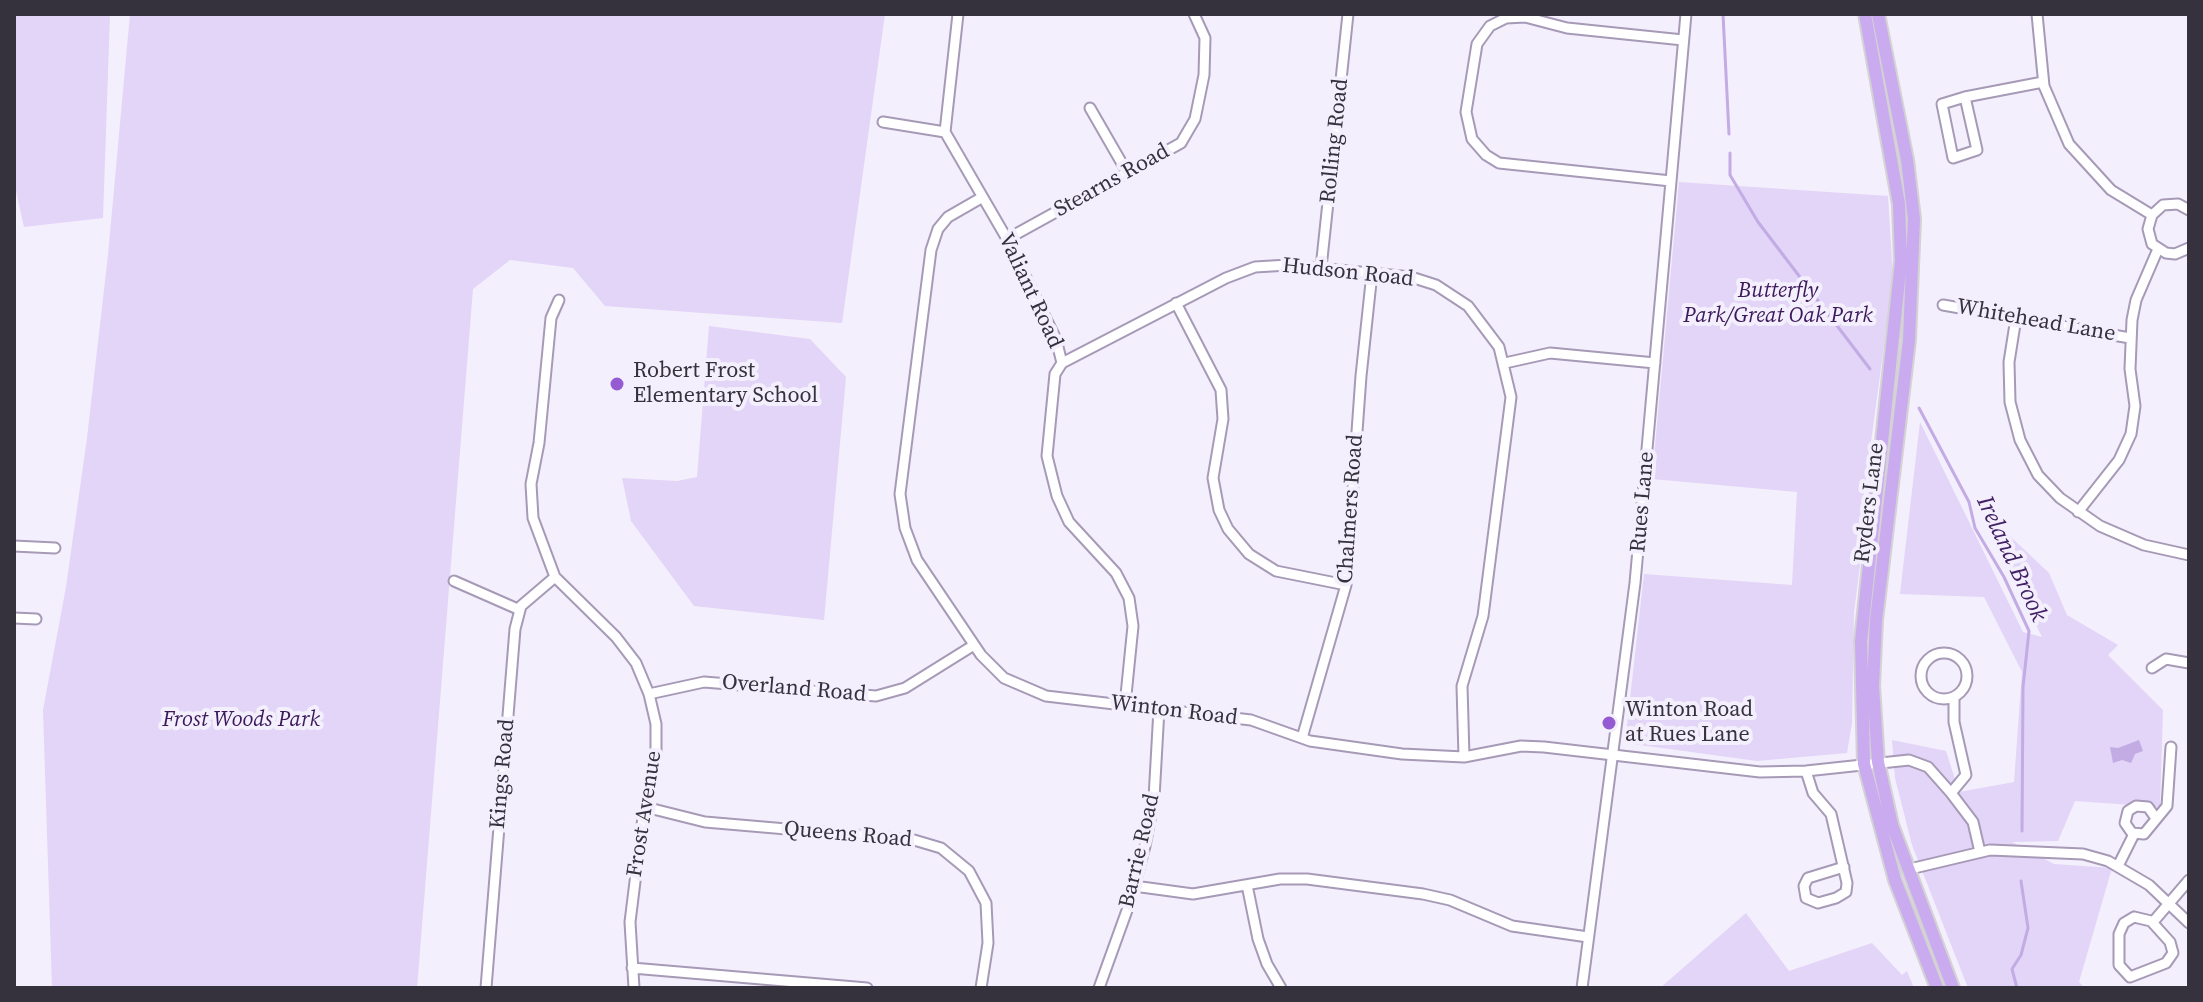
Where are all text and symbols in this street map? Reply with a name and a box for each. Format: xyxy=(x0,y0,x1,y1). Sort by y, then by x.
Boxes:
street label: Rolling Road xyxy=(1315,77,1355,205)
street label: Stearns Road xyxy=(1050,139,1174,223)
street label: Valiant Road xyxy=(992,229,1068,353)
street label: Hudson Road xyxy=(1281,253,1415,293)
park label: Butterfly Park/Great Oak Park xyxy=(1683,278,1873,330)
street label: Whitehead Lane xyxy=(1954,294,2118,348)
place label: Robert Frost Elementary School xyxy=(633,358,818,410)
marker: Robert Frost Elementary School xyxy=(608,375,626,393)
street label: Chalmers Road xyxy=(1333,434,1369,584)
street label: Ryders Lane xyxy=(1850,441,1890,565)
street label: Rues Lane xyxy=(1625,450,1661,554)
water label: Ireland Brook xyxy=(1969,492,2053,626)
street label: Overland Road xyxy=(721,670,867,708)
street label: Winton Road xyxy=(1109,690,1239,732)
place label: Winton Road at Rues Lane xyxy=(1625,697,1753,748)
park label: Frost Woods Park xyxy=(162,707,320,733)
marker: Winton Road at Rues Lane xyxy=(1600,714,1618,732)
street label: Kings Road xyxy=(485,718,521,830)
street label: Frost Avenue xyxy=(622,749,668,879)
street label: Barrie Road xyxy=(1114,791,1166,911)
street label: Queens Road xyxy=(783,816,913,854)

